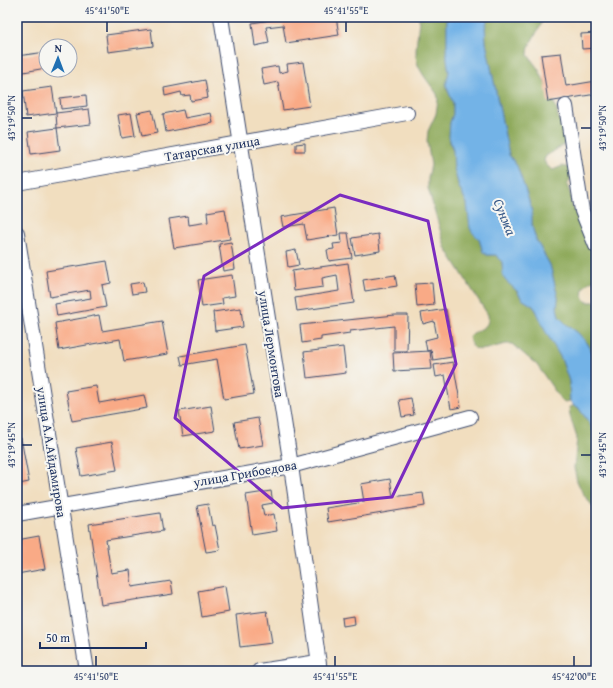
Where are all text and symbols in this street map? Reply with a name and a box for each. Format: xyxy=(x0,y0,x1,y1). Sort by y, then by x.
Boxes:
text: 45°41'50"E xyxy=(85,3,129,18)
text: 45°41'55"E xyxy=(324,3,368,18)
north arrow xyxy=(38,38,78,78)
text: N xyxy=(54,40,63,56)
text: 43°19'50"N xyxy=(4,95,19,141)
text: 43°19'50"N xyxy=(595,105,610,151)
street label: Татарская улица xyxy=(163,131,262,166)
water label: Сунжа xyxy=(489,196,522,239)
street label: улица Лермонтова xyxy=(254,288,289,400)
street label: улица А.А.Айдамирова xyxy=(32,384,71,520)
text: 43°19'45"N xyxy=(4,422,19,468)
text: 43°19'45"N xyxy=(595,432,610,478)
street label: улица Грибоедова xyxy=(191,455,299,492)
scale bar xyxy=(40,624,146,650)
text: 50 m xyxy=(46,629,70,646)
text: 45°41'50"E xyxy=(74,669,118,684)
text: 45°41'55"E xyxy=(313,669,357,684)
text: 45°42'00"E xyxy=(552,669,596,684)

